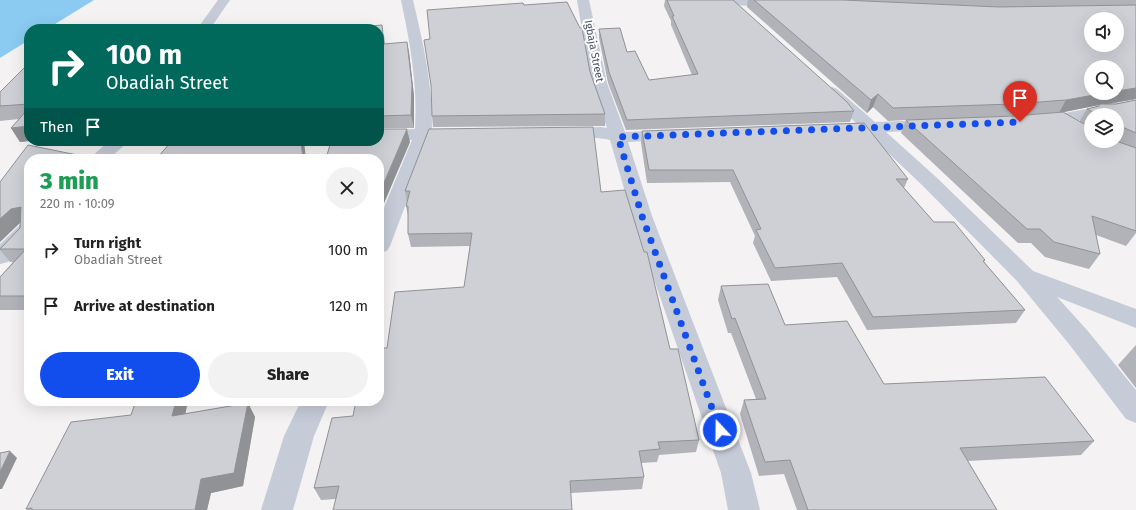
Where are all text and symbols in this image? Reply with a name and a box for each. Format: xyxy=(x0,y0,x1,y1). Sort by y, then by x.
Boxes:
map controls xyxy=(1084,12,1124,148)
button: sound xyxy=(1084,12,1124,52)
street label: Igbaja Street xyxy=(582,19,606,83)
text: 100 m xyxy=(106,38,182,71)
icon: right xyxy=(40,40,92,92)
button: search xyxy=(1084,60,1124,100)
text: Obadiah Street xyxy=(106,72,229,94)
pin xyxy=(1003,81,1037,122)
icon: arrive xyxy=(1009,87,1031,109)
button: layers xyxy=(1084,108,1124,148)
icon: arrive xyxy=(82,116,104,138)
text: Then xyxy=(40,118,74,136)
text: 3 min xyxy=(40,167,99,195)
button: close xyxy=(326,167,368,209)
text: 220 m · 10:09 xyxy=(40,196,115,211)
text: Turn right xyxy=(74,234,141,252)
icon: right xyxy=(40,239,62,261)
text: 100 m xyxy=(328,241,368,259)
text: Obadiah Street xyxy=(74,252,163,267)
icon: arrive xyxy=(40,295,62,317)
text: Arrive at destination xyxy=(74,297,215,315)
text: 120 m xyxy=(329,297,368,315)
button: Exit xyxy=(40,352,200,398)
button: Share xyxy=(208,352,368,398)
position arrow xyxy=(699,409,741,451)

